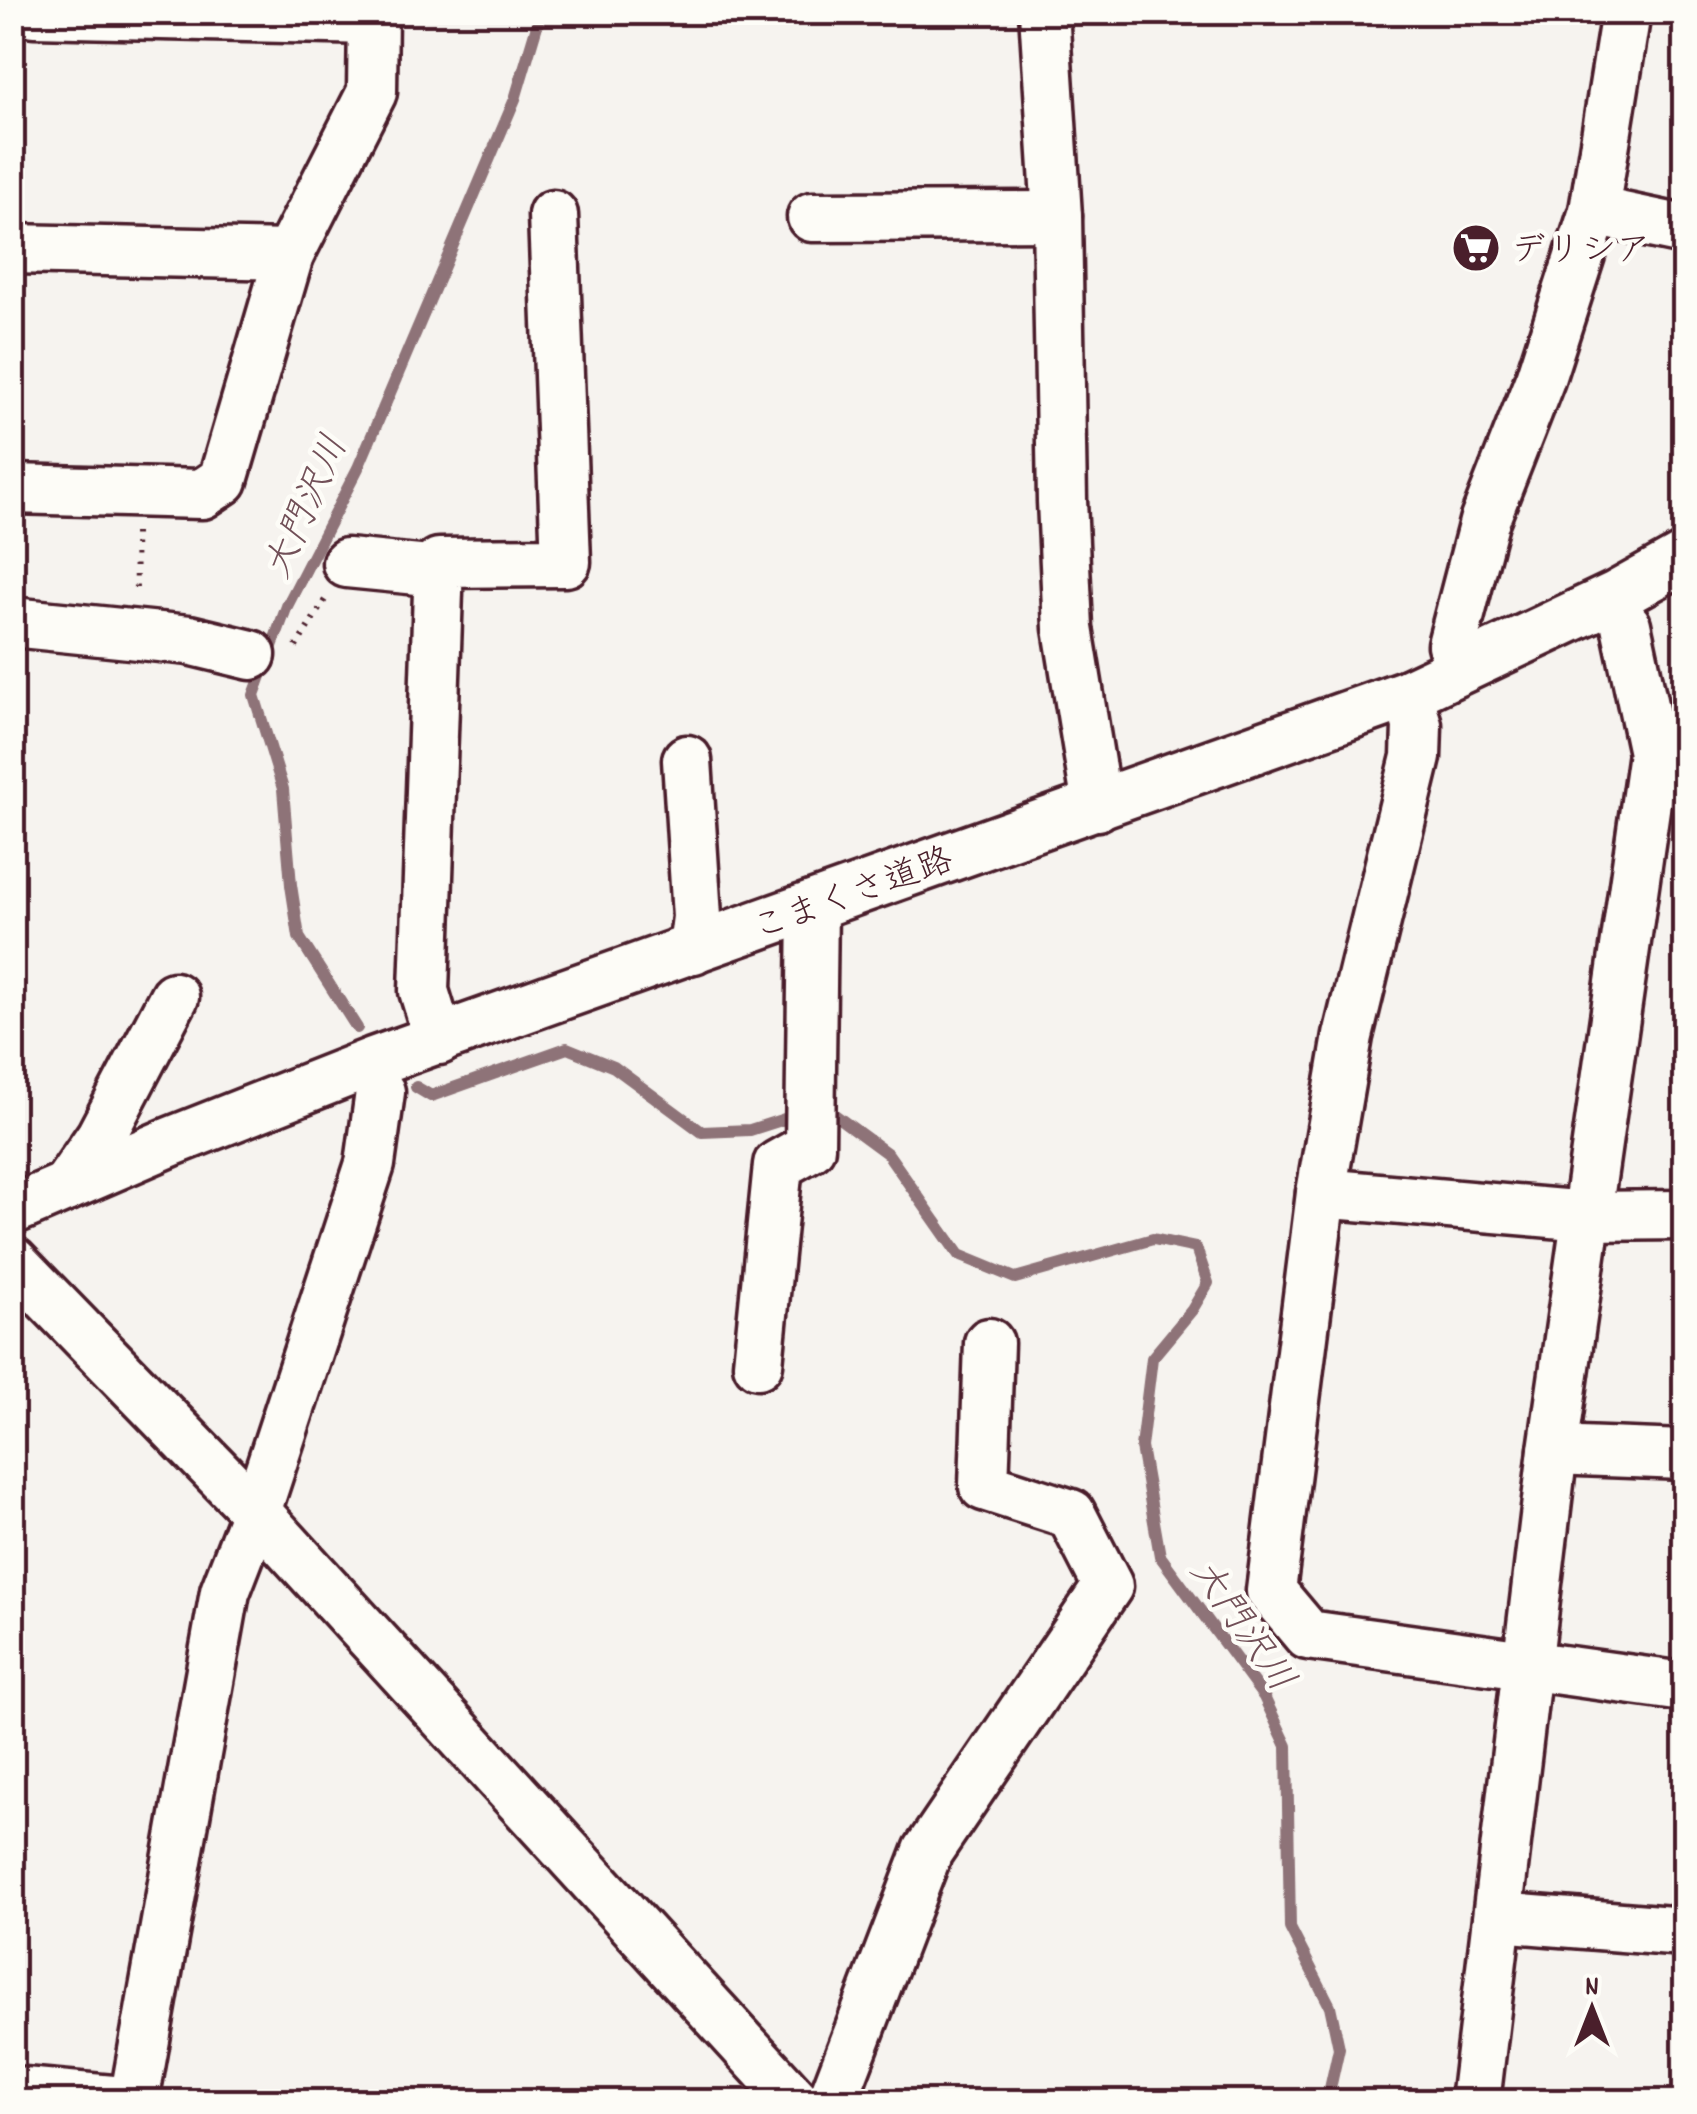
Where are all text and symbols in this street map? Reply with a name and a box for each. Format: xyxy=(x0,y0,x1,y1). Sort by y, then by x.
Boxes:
supermarket icon: デリシア xyxy=(1450,222,1502,274)
place label: デリシア xyxy=(1511,228,1651,278)
water label: 大門沢川 xyxy=(253,428,365,589)
street label: こまくさ道路 xyxy=(746,837,961,956)
water label: 大門沢川 xyxy=(1173,1549,1306,1705)
north arrow xyxy=(1542,1959,1642,2059)
text: N xyxy=(1585,1969,1599,2009)

